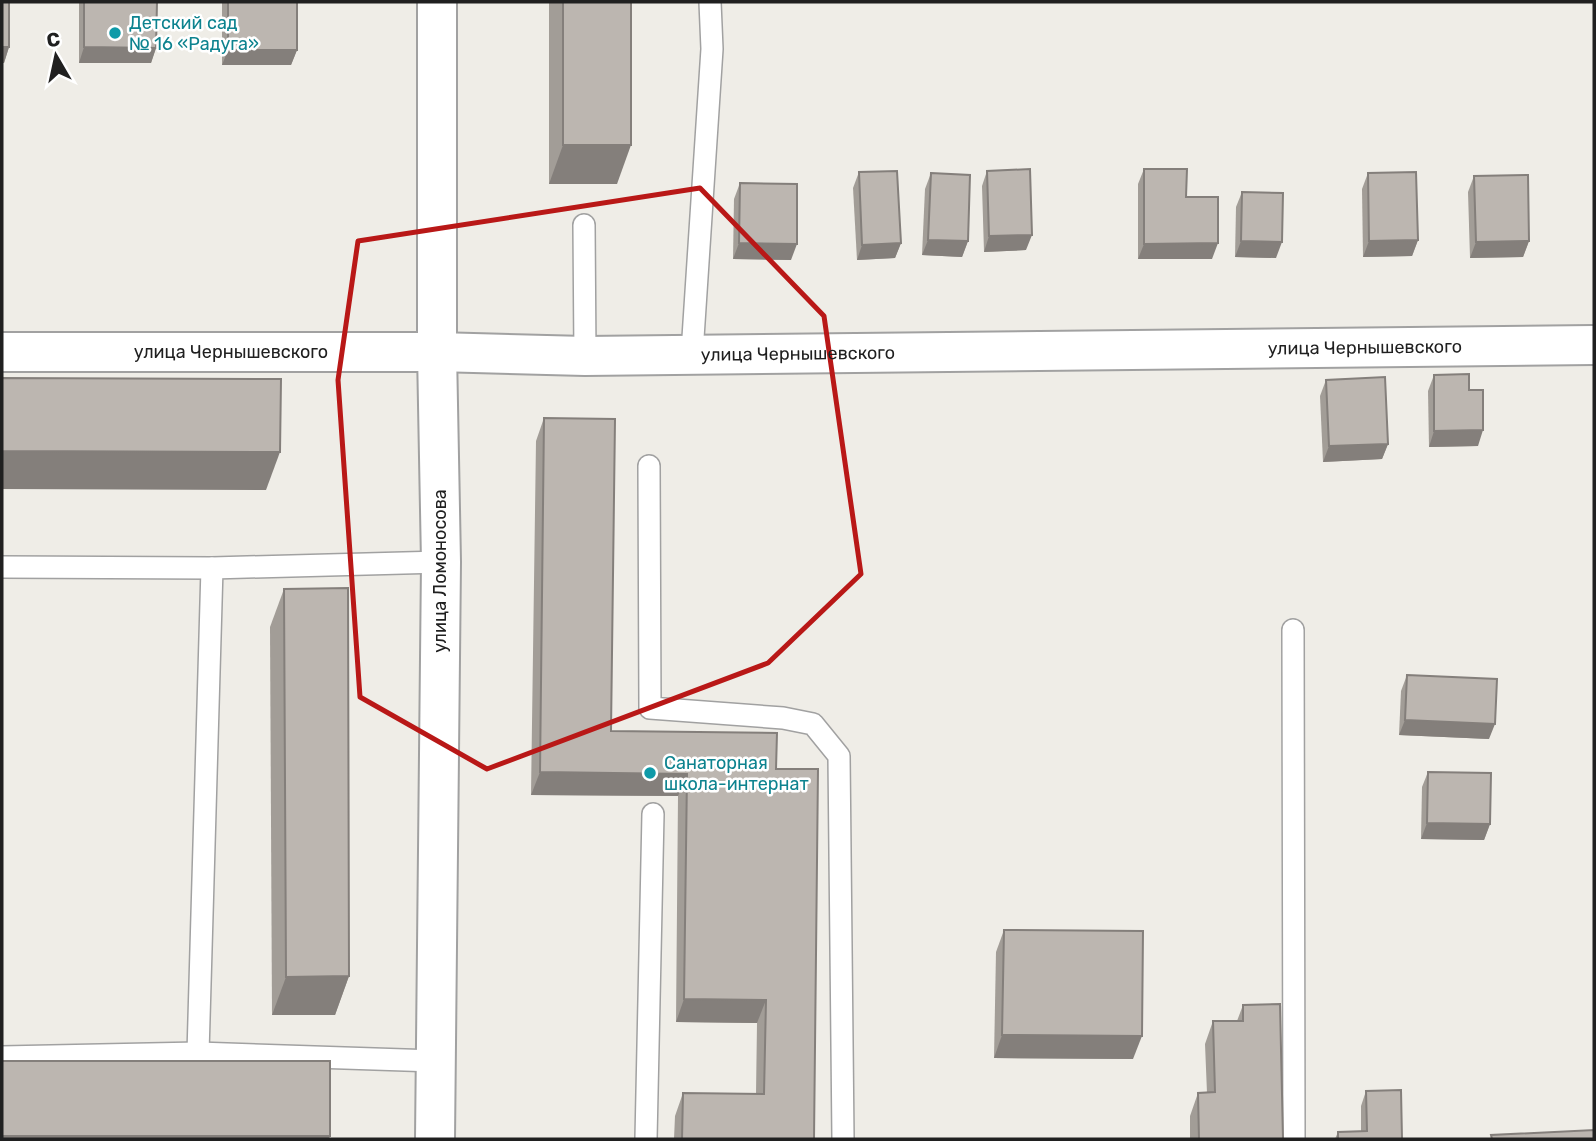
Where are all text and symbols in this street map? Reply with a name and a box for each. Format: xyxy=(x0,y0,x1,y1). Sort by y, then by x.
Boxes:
place label: Детский сад № 16 «Радуга» xyxy=(129,12,259,55)
north arrow xyxy=(21,21,91,91)
marker: Детский сад № 16 «Радуга» xyxy=(107,25,123,41)
text: С xyxy=(45,27,62,52)
street label: улица Чернышевского xyxy=(1268,335,1462,360)
street label: улица Чернышевского xyxy=(134,341,328,363)
street label: улица Чернышевского xyxy=(701,342,895,366)
street label: улица Ломоносова xyxy=(429,489,451,653)
place label: Санаторная школа-интернат xyxy=(664,752,809,795)
marker: Санаторная школа-интернат xyxy=(642,765,658,781)

